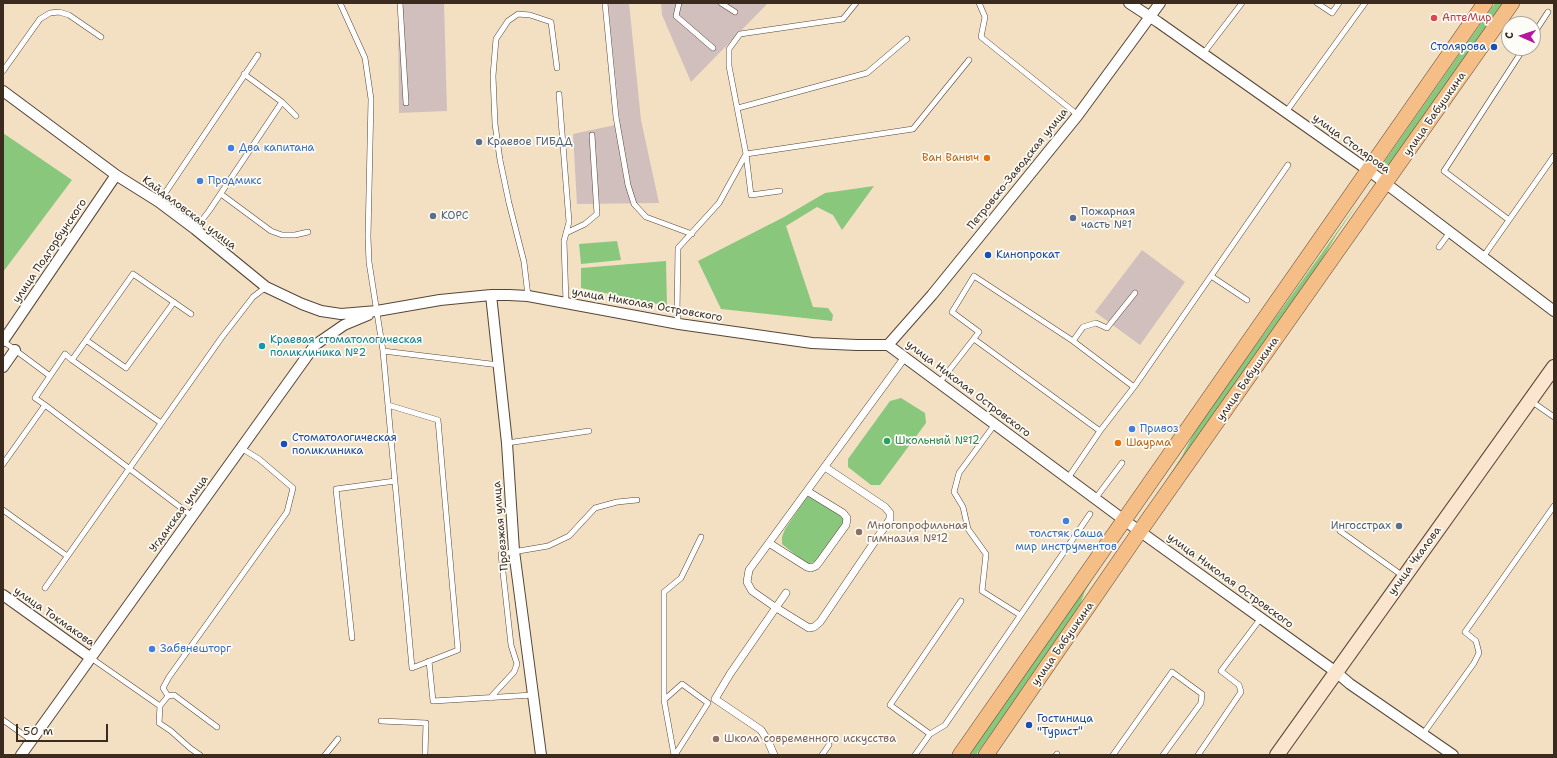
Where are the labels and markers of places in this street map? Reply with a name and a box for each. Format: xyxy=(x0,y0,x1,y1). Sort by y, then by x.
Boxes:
place label: АптеМир xyxy=(1442,11,1492,25)
marker: АптеМир xyxy=(1429,13,1439,23)
place label: Столярова xyxy=(1430,40,1486,54)
marker: Столярова xyxy=(1489,42,1499,52)
place label: Краевое ГИБДД xyxy=(487,135,572,149)
marker: Краевое ГИБДД xyxy=(474,137,484,147)
place label: Два капитана xyxy=(239,141,314,155)
marker: Два капитана xyxy=(226,143,236,153)
place label: Ван Ваныч xyxy=(922,151,979,165)
marker: Ван Ваныч xyxy=(982,153,992,163)
place label: Продмикс xyxy=(208,174,262,188)
marker: Продмикс xyxy=(195,176,205,186)
place label: Пожарная часть №1 xyxy=(1081,205,1135,231)
place label: КОРС xyxy=(441,209,469,223)
marker: КОРС xyxy=(428,211,438,221)
marker: Пожарная часть №1 xyxy=(1068,213,1078,223)
place label: Кинопрокат xyxy=(996,248,1060,262)
marker: Кинопрокат xyxy=(983,250,993,260)
place label: Краевая стоматологическая поликлиника №2 xyxy=(270,333,422,359)
marker: Краевая стоматологическая поликлиника №2 xyxy=(257,341,267,351)
place label: Привоз xyxy=(1140,422,1179,436)
marker: Привоз xyxy=(1127,424,1137,434)
place label: Стоматологическая поликлиника xyxy=(292,431,397,457)
place label: Школьный №12 xyxy=(895,434,980,448)
marker: Школьный №12 xyxy=(882,436,892,446)
place label: Шаурма xyxy=(1126,436,1171,450)
marker: Шаурма xyxy=(1113,438,1123,448)
marker: Стоматологическая поликлиника xyxy=(279,439,289,449)
marker: толстяк Саша мир инструментов xyxy=(1061,516,1071,526)
place label: Многопрофильная гимназия №12 xyxy=(867,519,968,545)
place label: Ингосстрах xyxy=(1331,519,1391,533)
marker: Ингосстрах xyxy=(1394,521,1404,531)
marker: Многопрофильная гимназия №12 xyxy=(854,527,864,537)
place label: толстяк Саша мир инструментов xyxy=(1015,527,1117,553)
place label: Забвнешторг xyxy=(160,642,231,656)
marker: Забвнешторг xyxy=(147,644,157,654)
place label: Гостиница "Турист" xyxy=(1037,712,1093,738)
marker: Гостиница "Турист" xyxy=(1024,720,1034,730)
place label: Школа современного искусства xyxy=(724,732,896,746)
marker: Школа современного искусства xyxy=(711,734,721,744)

